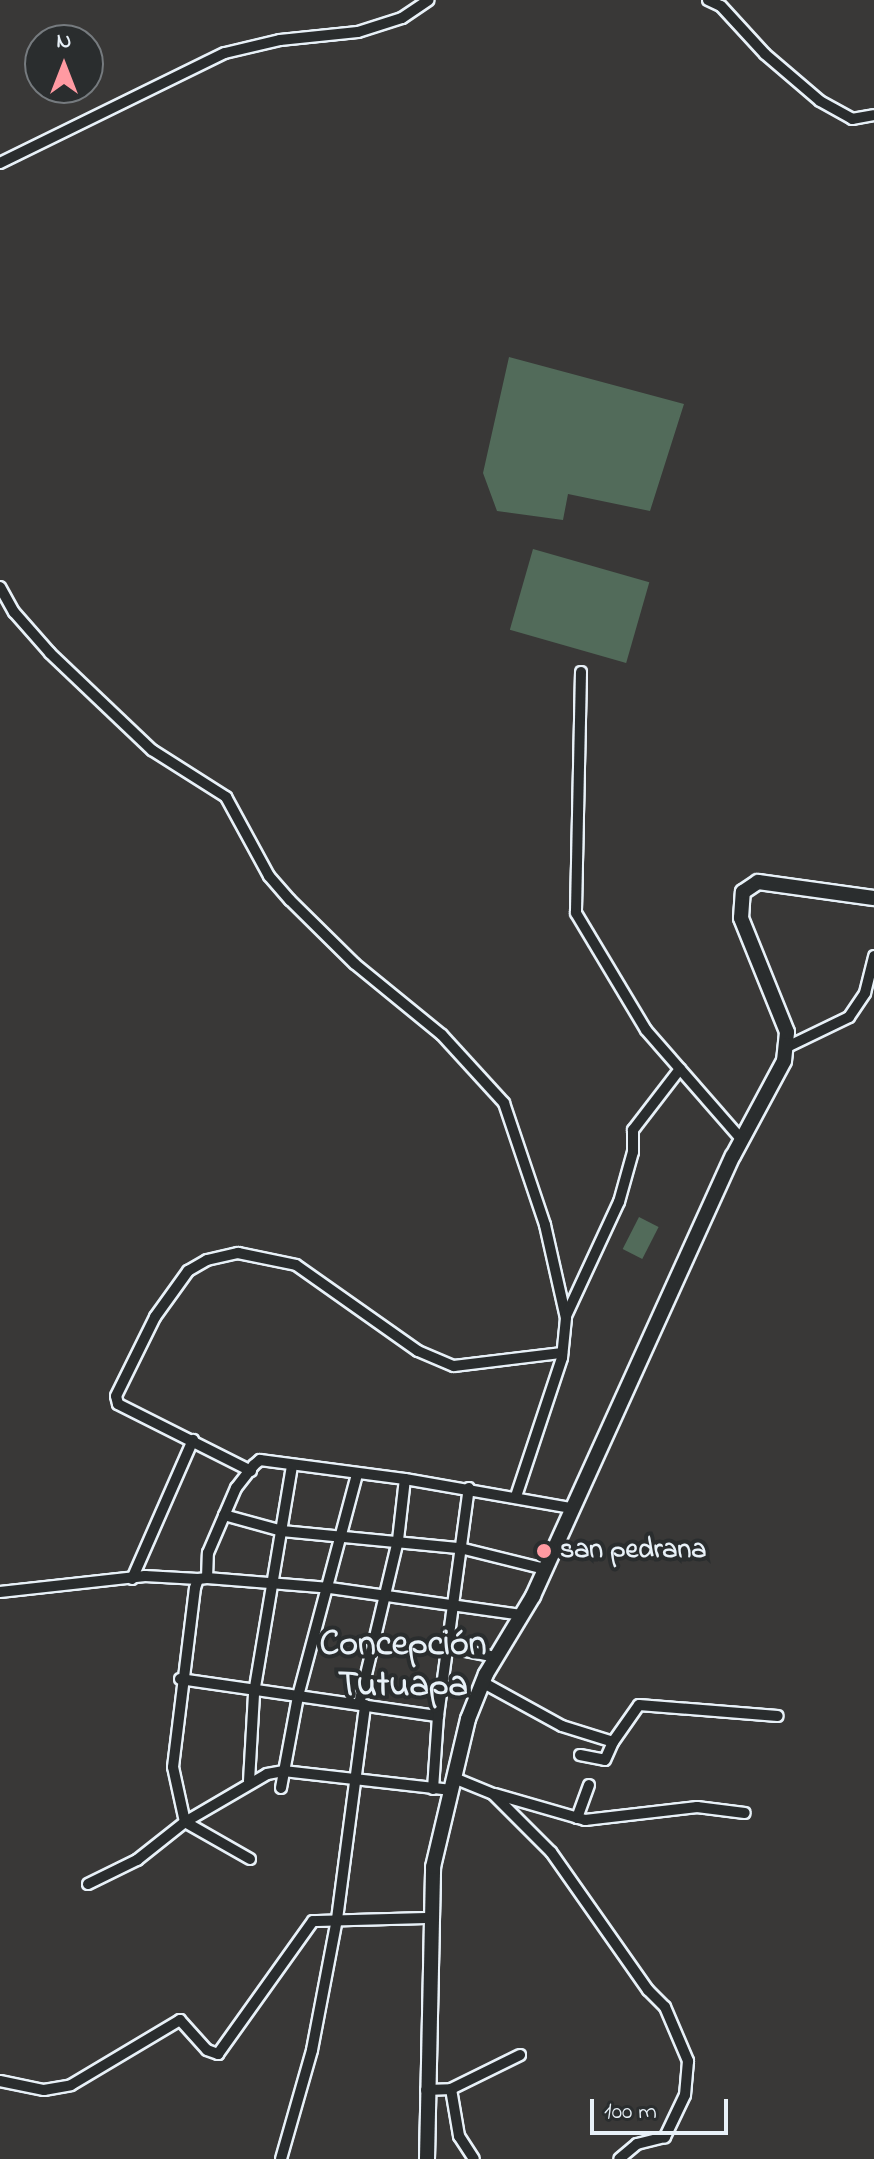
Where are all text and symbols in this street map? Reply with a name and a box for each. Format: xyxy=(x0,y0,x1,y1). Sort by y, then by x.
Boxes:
north arrow xyxy=(24,24,104,104)
text: N xyxy=(57,26,71,58)
place label: san pedrana xyxy=(560,1534,706,1568)
marker: san pedrana xyxy=(535,1542,553,1560)
district label: Concepción Tutuapa xyxy=(320,1623,486,1708)
scale bar xyxy=(594,2083,732,2133)
text: 100 m xyxy=(604,2095,657,2130)

